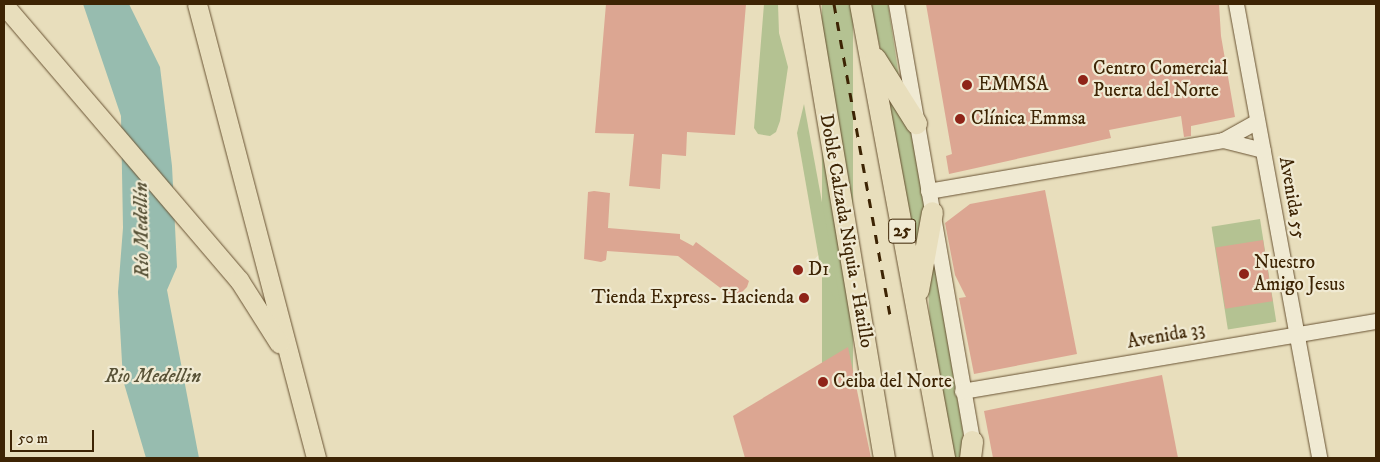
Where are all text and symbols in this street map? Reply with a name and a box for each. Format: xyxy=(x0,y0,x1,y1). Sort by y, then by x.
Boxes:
place label: Centro Comercial Puerta del Norte xyxy=(1093,58,1228,102)
place label: EMMSA xyxy=(978,74,1048,96)
marker: Centro Comercial Puerta del Norte xyxy=(1077,74,1089,86)
marker: EMMSA xyxy=(960,78,974,92)
place label: Clínica Emmsa xyxy=(971,108,1086,130)
street label: Doble Calzada Niquia - Hatillo xyxy=(814,112,878,350)
marker: Clínica Emmsa xyxy=(953,112,967,126)
street label: Avenida 55 xyxy=(1274,155,1310,241)
water label: Río Medellín xyxy=(129,182,155,278)
road number: 25 xyxy=(887,216,917,247)
place label: Nuestro Amigo Jesus xyxy=(1254,252,1345,296)
place label: D1 xyxy=(808,259,829,281)
marker: D1 xyxy=(792,264,804,276)
marker: Nuestro Amigo Jesus xyxy=(1238,268,1250,280)
place label: Tienda Express- Hacienda xyxy=(591,287,794,309)
marker: Tienda Express- Hacienda xyxy=(798,292,810,304)
street label: Avenida 33 xyxy=(1125,318,1207,354)
water label: Rio Medellin xyxy=(105,364,201,388)
place label: Ceiba del Norte xyxy=(833,371,952,393)
marker: Ceiba del Norte xyxy=(817,376,829,388)
scale bar xyxy=(12,420,96,452)
text: 50 m xyxy=(18,429,48,448)

